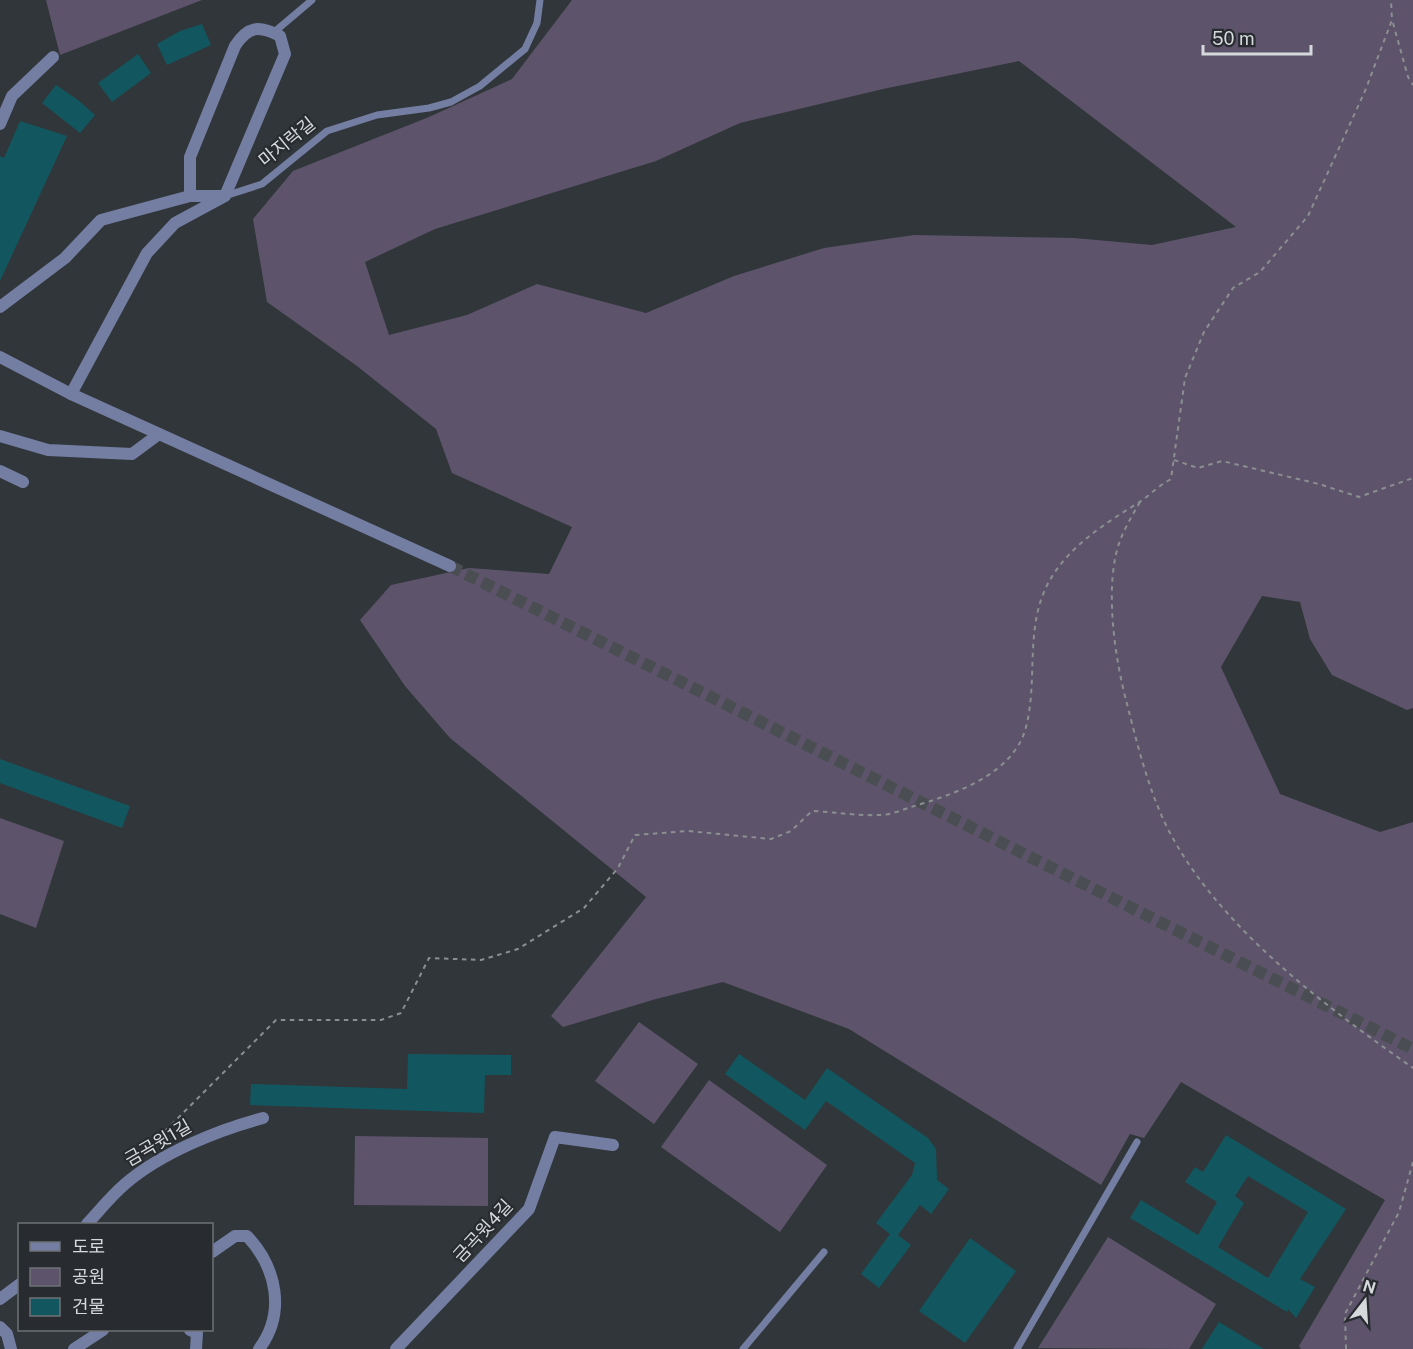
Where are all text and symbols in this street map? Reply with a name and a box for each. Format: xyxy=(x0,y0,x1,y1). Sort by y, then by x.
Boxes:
scale bar xyxy=(1203,18,1311,56)
text: 50 m xyxy=(1212,28,1255,49)
street label: 마지락길 xyxy=(254,113,319,171)
street label: 금곡윗1길 xyxy=(121,1115,195,1170)
street label: 금곡윗4길 xyxy=(449,1195,517,1266)
legend xyxy=(18,1223,213,1331)
text: 도로 xyxy=(72,1236,105,1257)
text: 공원 xyxy=(72,1266,105,1287)
north arrow xyxy=(1335,1271,1395,1331)
text: N xyxy=(1360,1276,1378,1298)
text: 건물 xyxy=(72,1296,105,1317)

